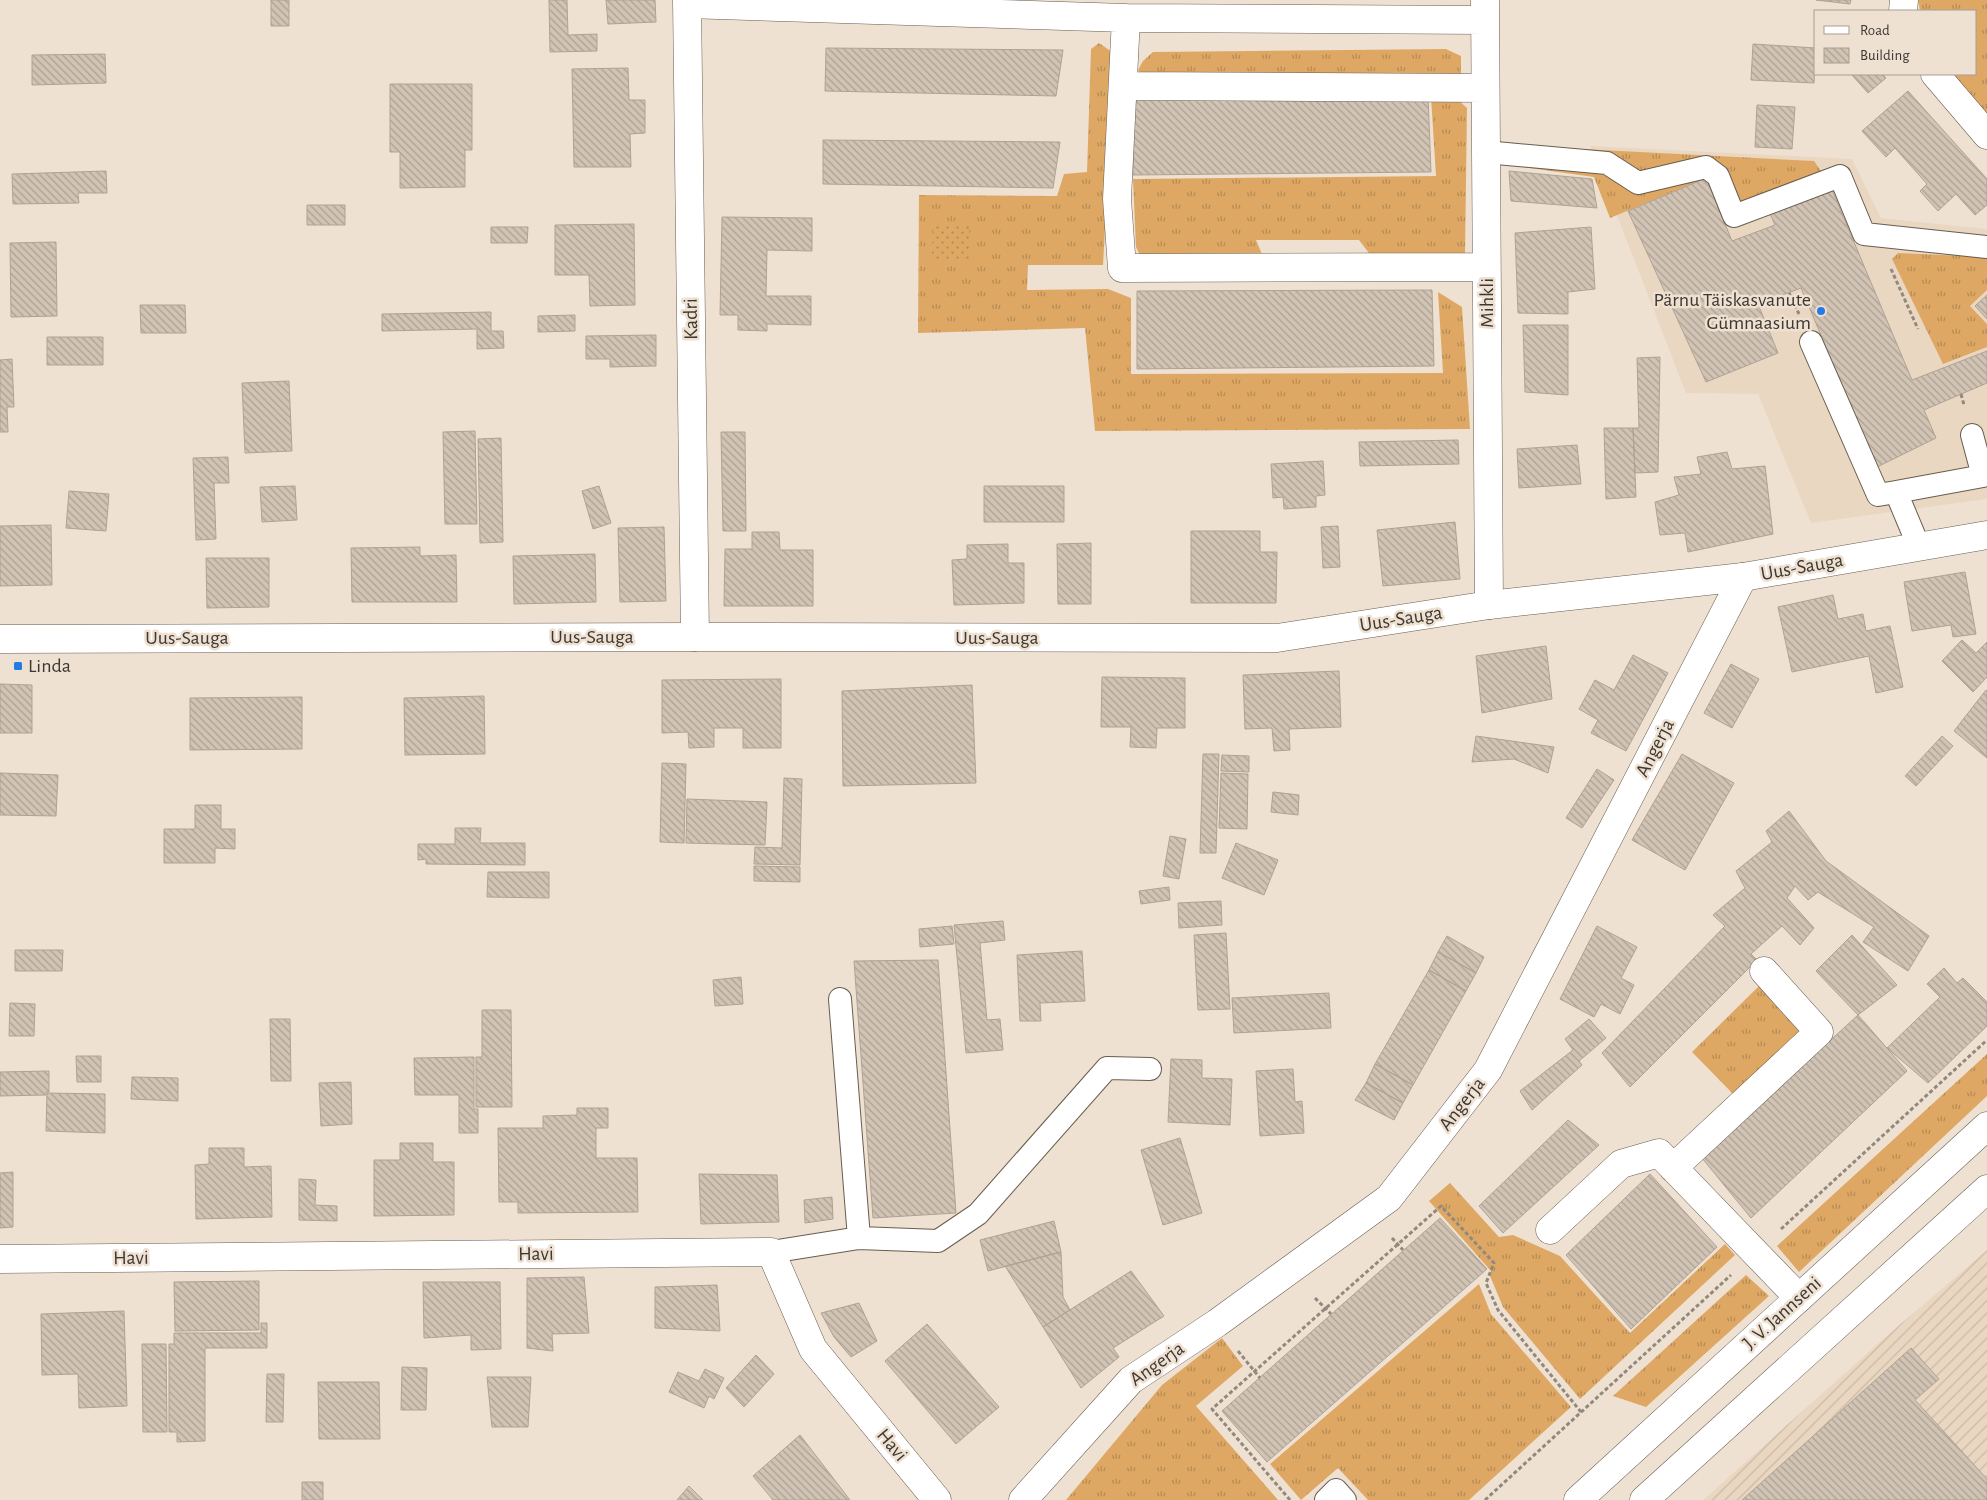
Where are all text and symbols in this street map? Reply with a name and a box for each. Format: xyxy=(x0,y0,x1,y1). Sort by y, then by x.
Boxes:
legend xyxy=(1814,10,1977,75)
text: Road xyxy=(1860,23,1890,38)
text: Building xyxy=(1860,48,1910,63)
street label: Mihkli xyxy=(1477,278,1497,328)
place label: Pärnu Täiskasvanute Gümnaasium xyxy=(1653,290,1811,333)
street label: Kadri xyxy=(681,298,701,340)
marker: Pärnu Täiskasvanute Gümnaasium xyxy=(1815,305,1827,317)
street label: Uus-Sauga xyxy=(1759,550,1845,584)
street label: Uus-Sauga xyxy=(1358,603,1444,635)
street label: Uus-Sauga xyxy=(550,627,634,647)
street label: Uus-Sauga xyxy=(145,628,229,648)
street label: Uus-Sauga xyxy=(955,628,1039,648)
place label: Linda xyxy=(28,656,71,676)
marker: Linda xyxy=(12,660,24,672)
street label: Angerja xyxy=(1632,716,1678,780)
street label: Angerja xyxy=(1435,1074,1489,1134)
street label: Havi xyxy=(518,1244,554,1264)
street label: Havi xyxy=(113,1248,149,1268)
street label: J. V. Jannseni xyxy=(1739,1273,1825,1353)
street label: Angerja xyxy=(1126,1338,1188,1390)
street label: Havi xyxy=(873,1425,911,1465)

